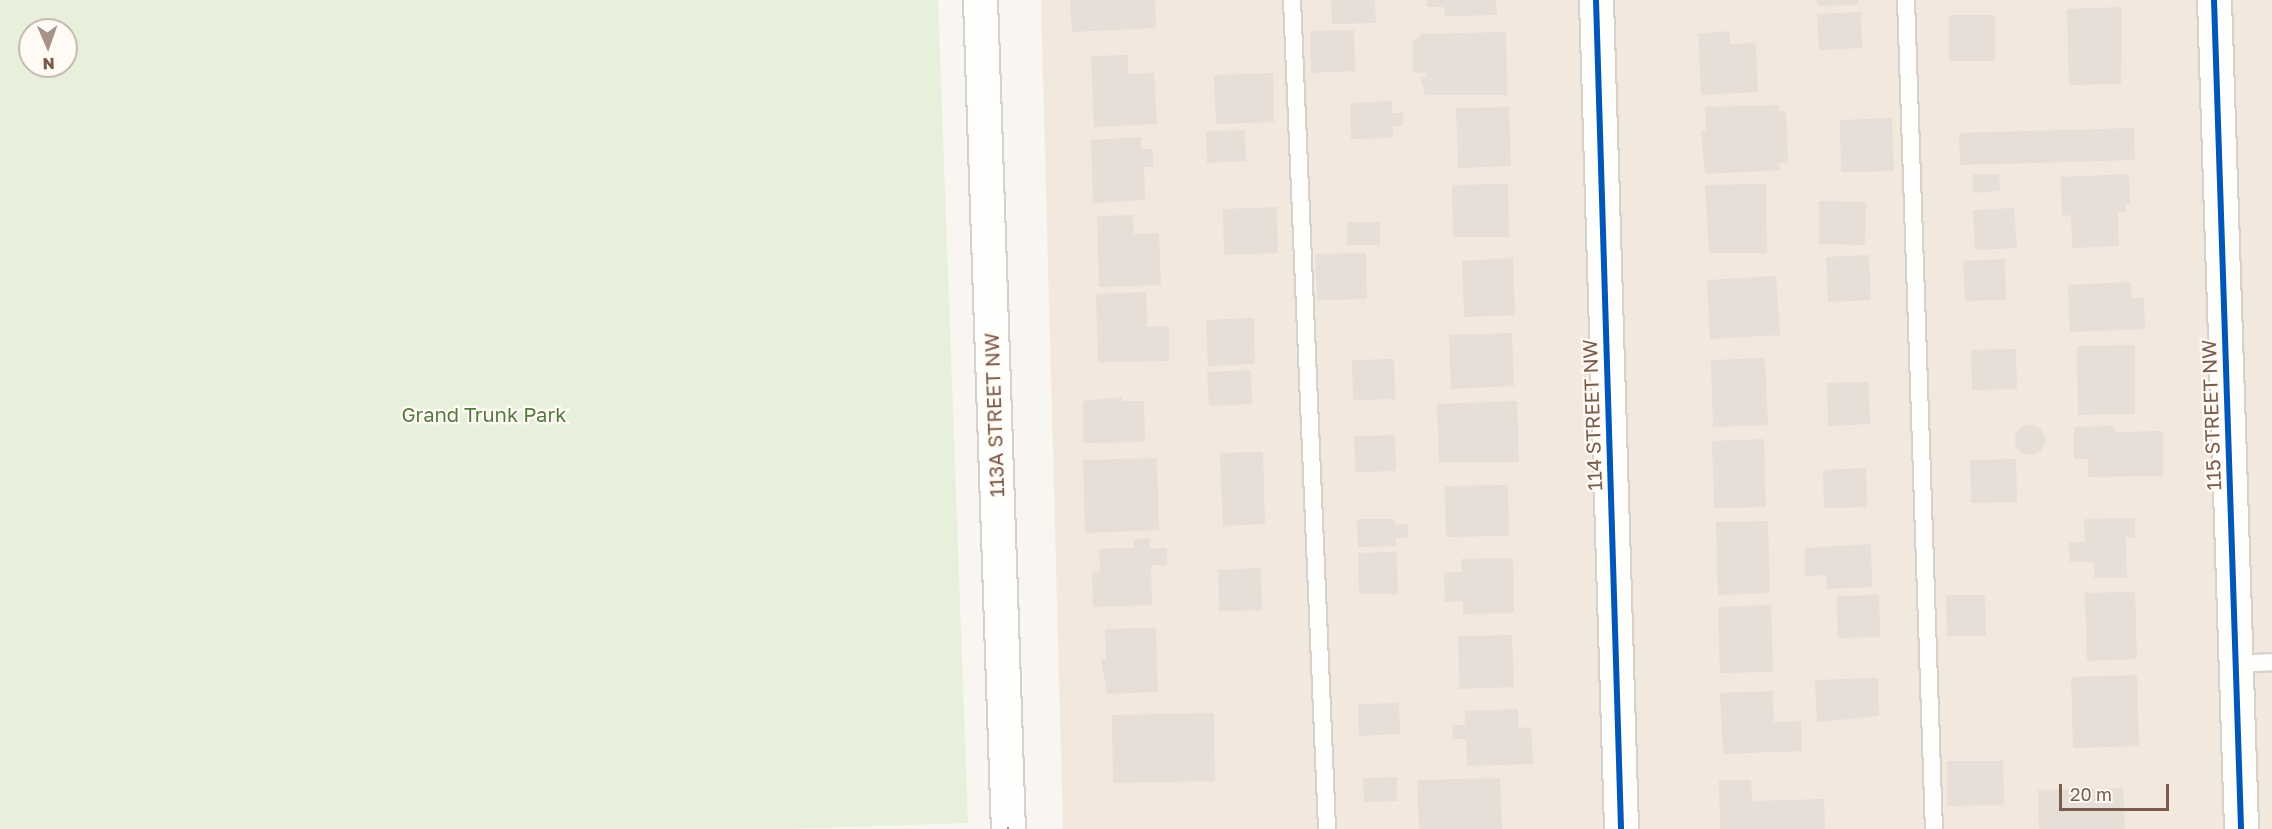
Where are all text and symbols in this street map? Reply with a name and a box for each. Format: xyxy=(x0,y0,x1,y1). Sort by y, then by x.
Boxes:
north arrow xyxy=(18,18,78,78)
text: N xyxy=(42,54,55,74)
street label: 113A STREET NW xyxy=(979,332,1009,498)
street label: 114 STREET NW xyxy=(1577,339,1607,491)
street label: 115 STREET NW xyxy=(2196,339,2226,491)
park label: Grand Trunk Park xyxy=(402,402,566,426)
scale bar xyxy=(2062,772,2172,810)
text: 20 m xyxy=(2070,783,2112,805)

